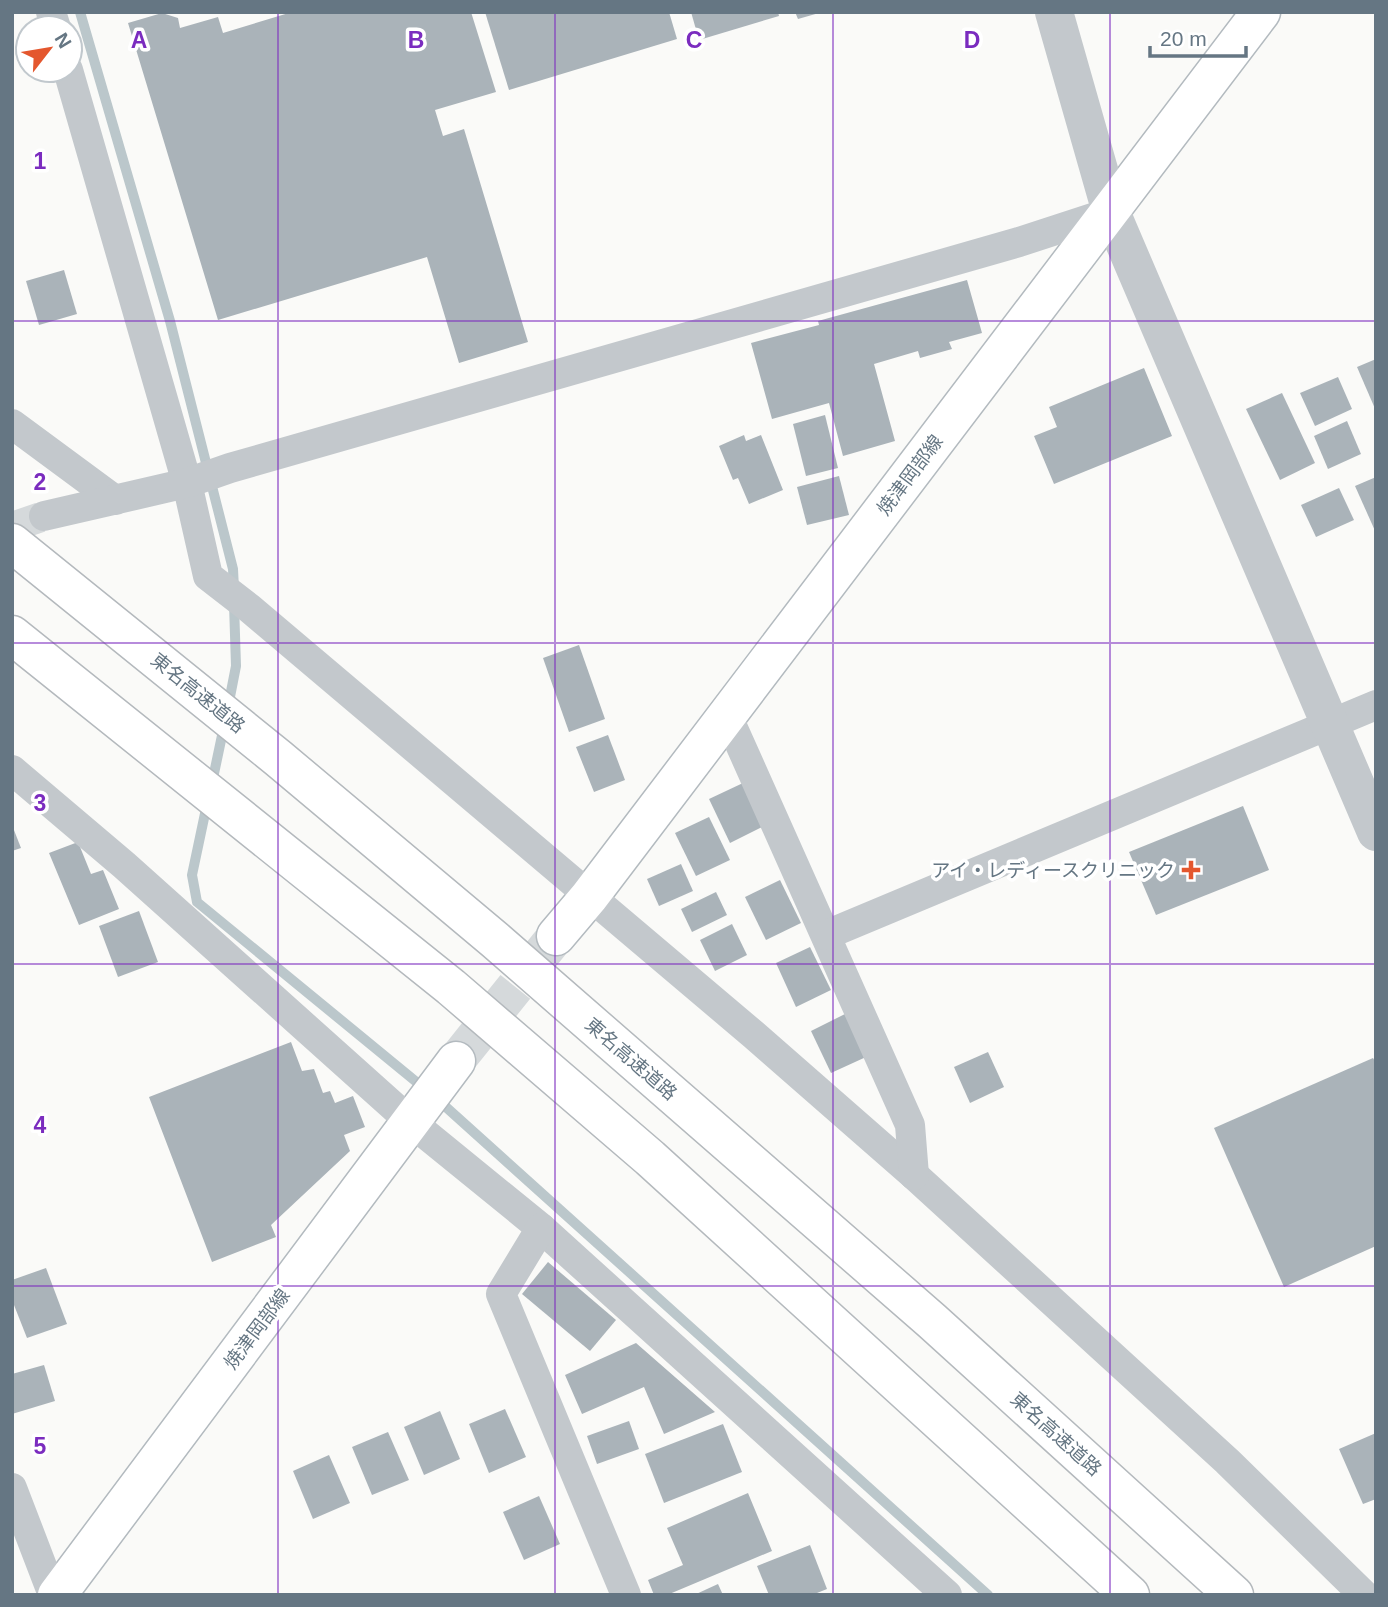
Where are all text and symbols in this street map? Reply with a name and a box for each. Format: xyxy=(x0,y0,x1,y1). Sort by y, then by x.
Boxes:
north arrow xyxy=(14,14,84,84)
scale bar xyxy=(1150,14,1246,58)
text: A xyxy=(131,27,147,53)
text: B xyxy=(408,27,424,53)
text: C xyxy=(686,27,702,53)
text: D xyxy=(964,27,980,53)
text: 20 m xyxy=(1160,27,1207,50)
text: N xyxy=(51,29,76,52)
text: 1 xyxy=(34,148,47,174)
street label: 焼津岡部線 xyxy=(873,431,947,519)
text: 2 xyxy=(34,469,46,495)
street label: 東名高速道路 xyxy=(147,649,249,737)
text: 3 xyxy=(34,790,46,816)
place label: アイ・レディースクリニック xyxy=(931,860,1175,881)
marker: アイ・レディースクリニック xyxy=(1181,860,1201,880)
street label: 東名高速道路 xyxy=(581,1014,681,1104)
text: 4 xyxy=(34,1112,47,1138)
street label: 焼津岡部線 xyxy=(220,1285,294,1373)
street label: 東名高速道路 xyxy=(1007,1388,1105,1480)
text: 5 xyxy=(34,1433,47,1459)

